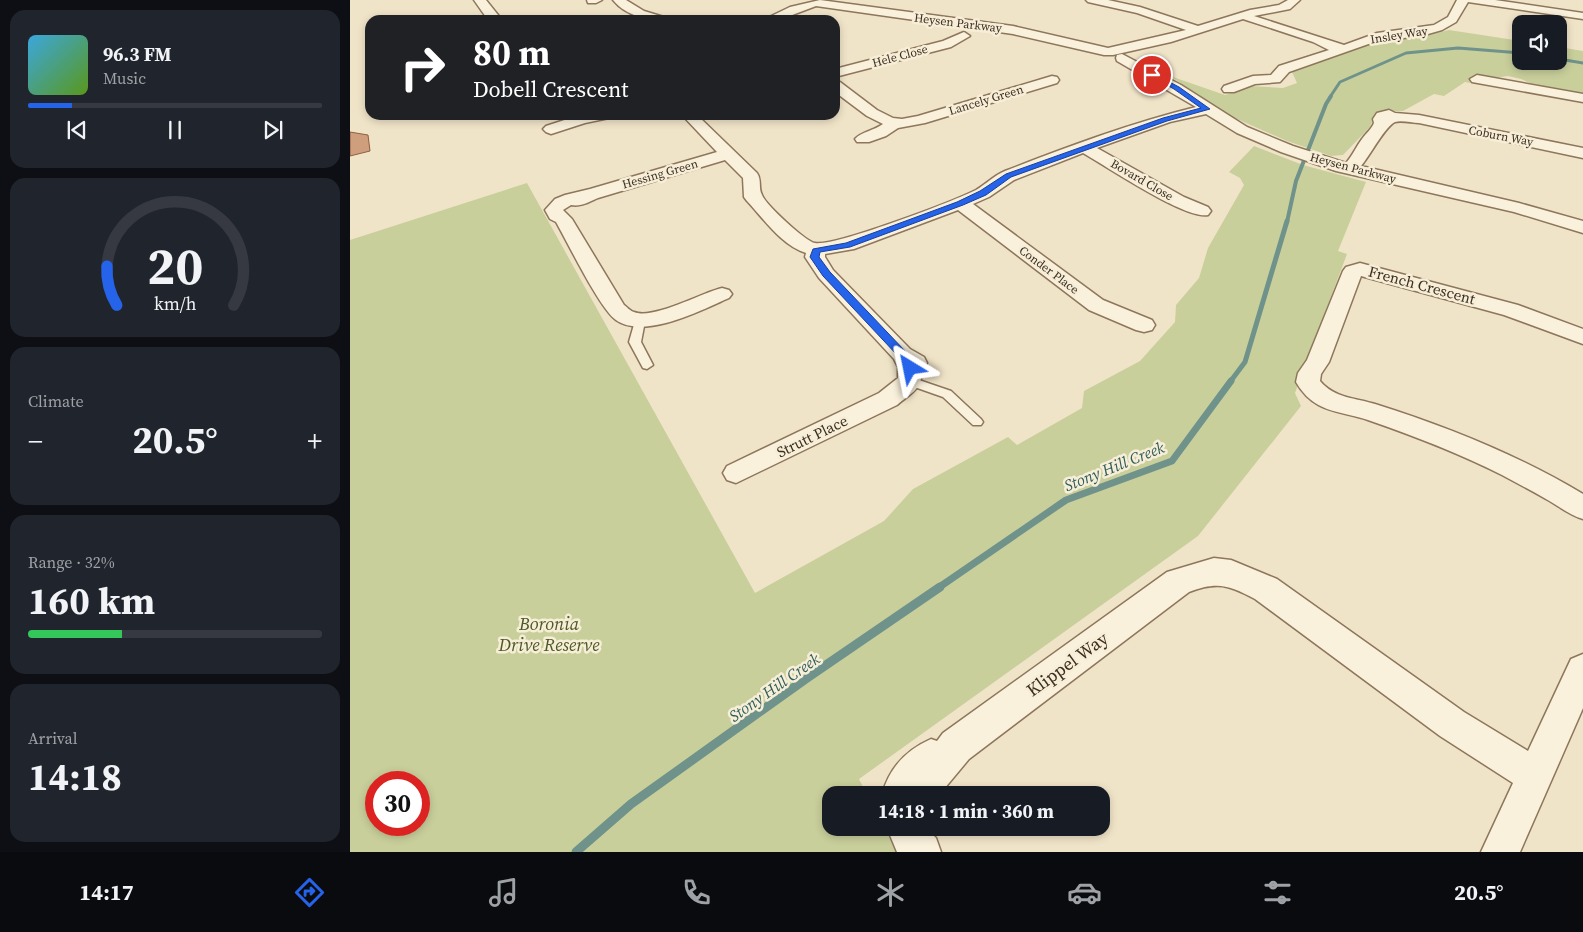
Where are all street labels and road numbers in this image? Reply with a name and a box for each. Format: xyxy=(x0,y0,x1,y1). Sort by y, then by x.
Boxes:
street label: Heysen Parkway xyxy=(913,10,1004,36)
street label: Insley Way xyxy=(1369,22,1430,47)
street label: Hele Close xyxy=(871,41,929,71)
street label: Lancely Green xyxy=(947,81,1025,119)
street label: Coburn Way xyxy=(1467,122,1535,150)
street label: Heysen Parkway xyxy=(1308,149,1399,187)
street label: Hessing Green xyxy=(620,156,700,192)
street label: Bovard Close xyxy=(1108,156,1176,204)
street label: Conder Place xyxy=(1016,242,1082,298)
street label: French Crescent xyxy=(1366,261,1478,309)
street label: Strutt Place xyxy=(773,410,851,462)
street label: Klippel Way xyxy=(1021,625,1114,702)

